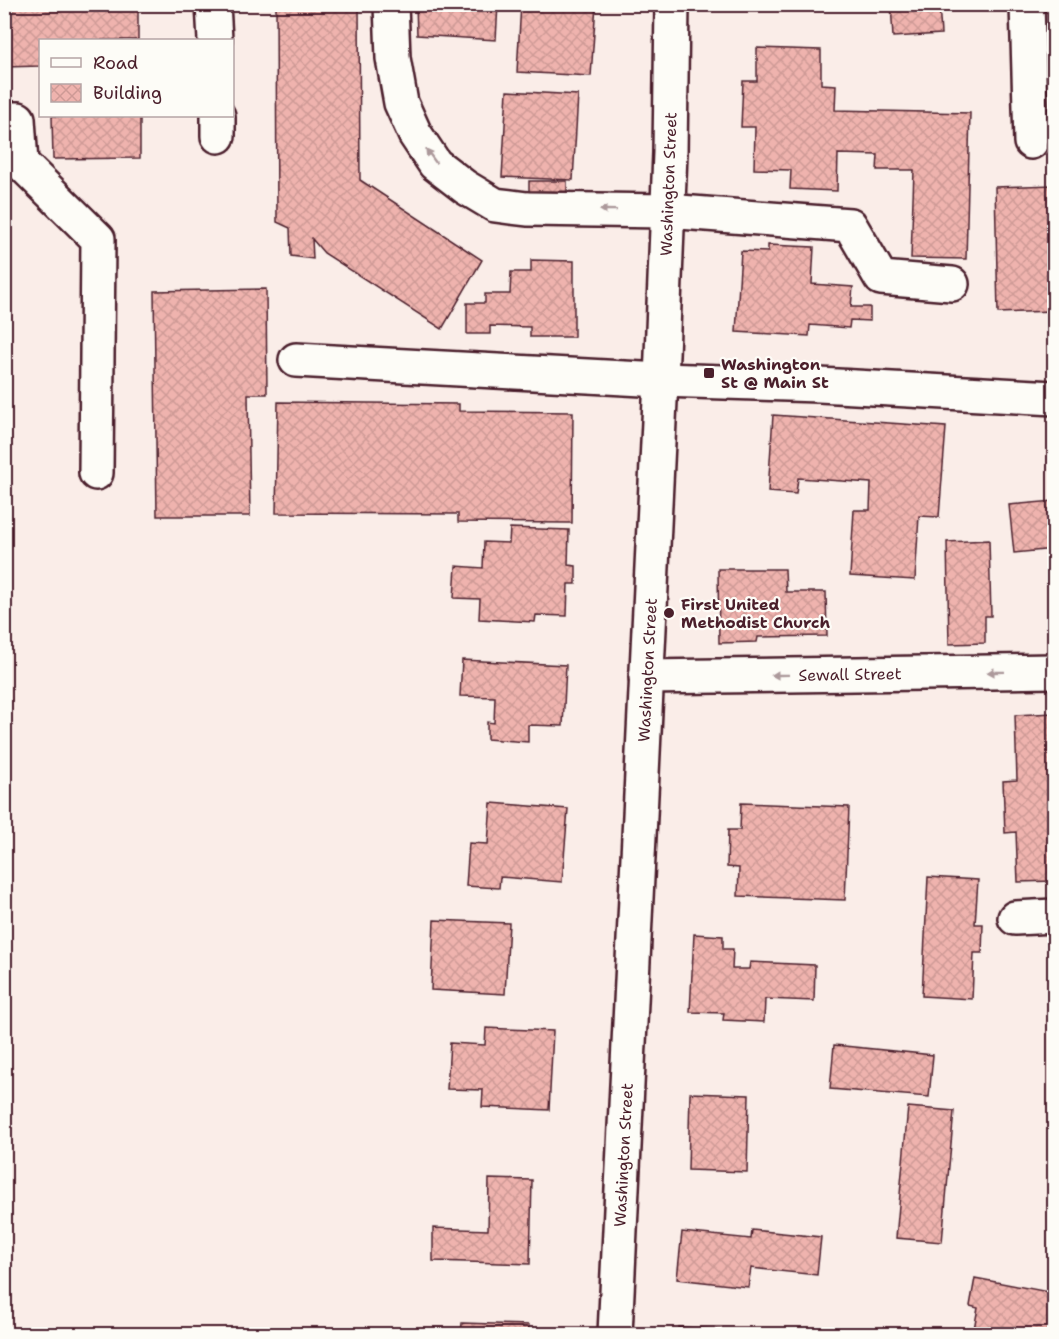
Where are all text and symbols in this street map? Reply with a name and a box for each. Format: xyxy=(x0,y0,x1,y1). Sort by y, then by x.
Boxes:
legend xyxy=(39,39,234,117)
text: Road xyxy=(93,51,138,75)
text: Building xyxy=(93,81,162,105)
street label: Washington Street xyxy=(655,112,682,256)
one-way arrow xyxy=(425,149,437,164)
one-way arrow xyxy=(599,205,618,215)
place label: Washington St @ Main St xyxy=(721,354,829,393)
marker: Washington St @ Main St xyxy=(702,366,716,380)
place label: First United Methodist Church xyxy=(681,594,830,633)
street label: Washington Street xyxy=(633,597,662,743)
marker: First United Methodist Church xyxy=(662,606,676,620)
street label: Sewall Street xyxy=(798,663,902,686)
one-way arrow xyxy=(987,667,1006,677)
one-way arrow xyxy=(771,670,790,680)
street label: Washington Street xyxy=(609,1082,638,1228)

